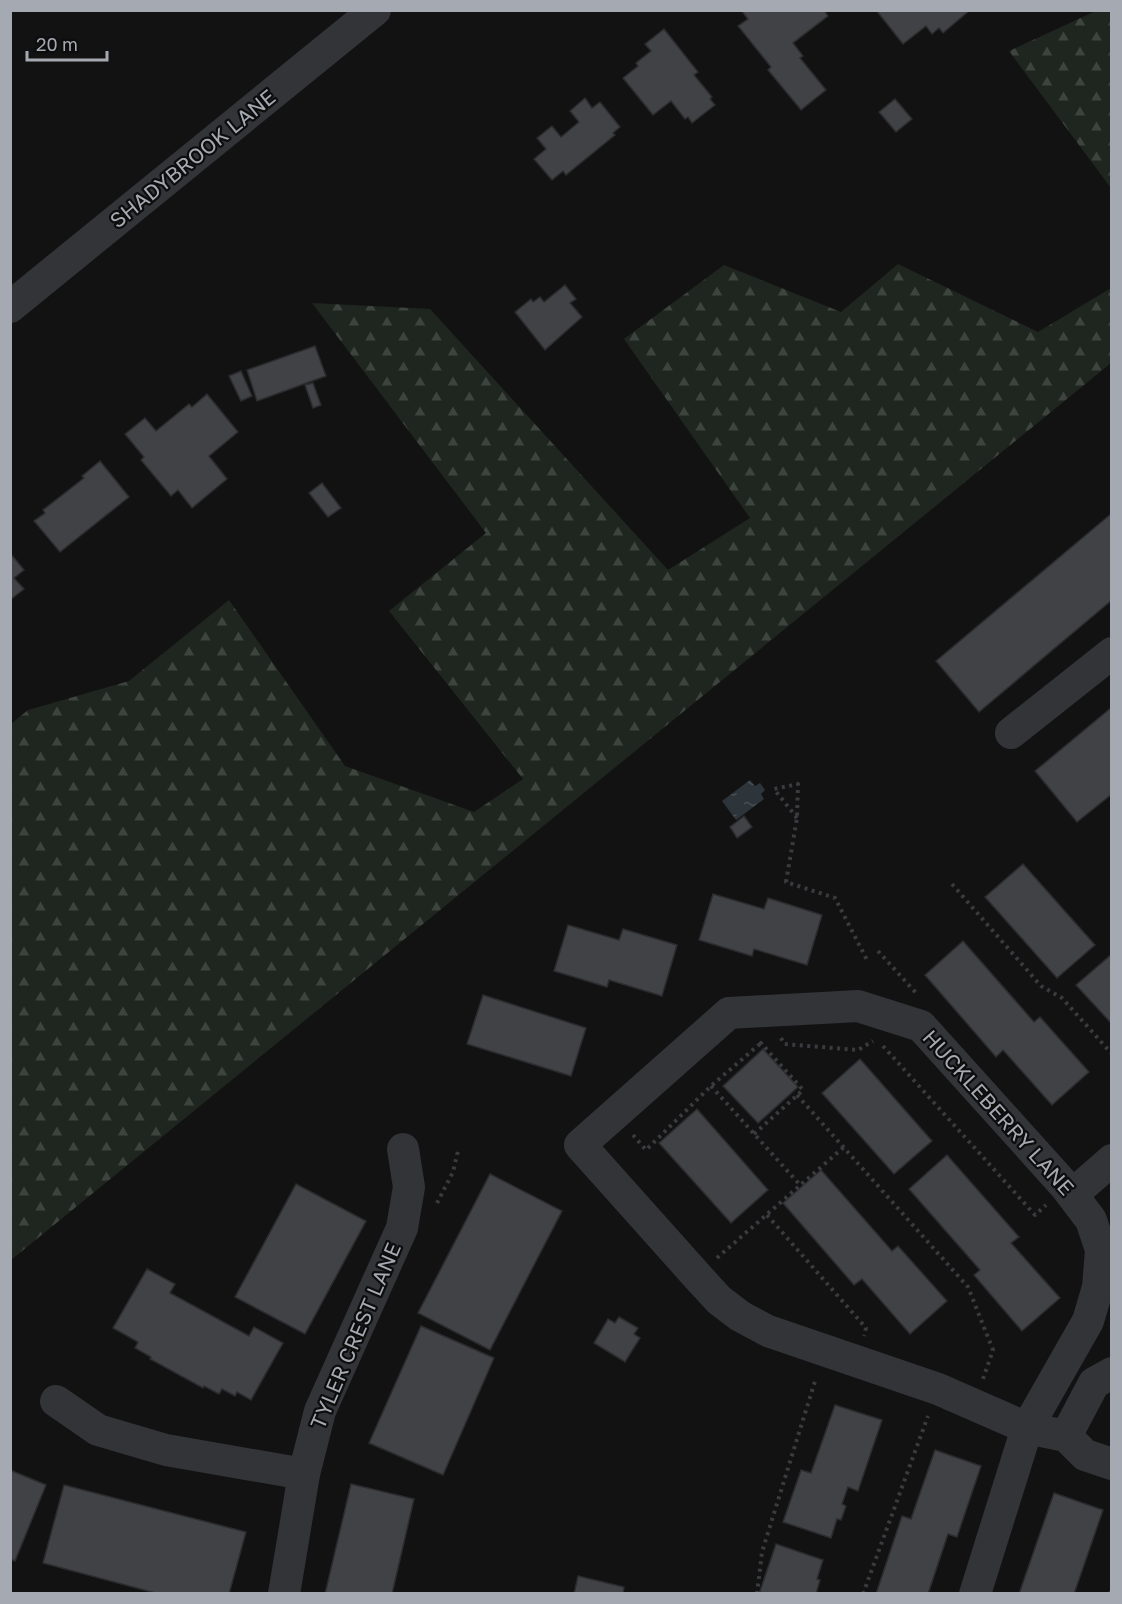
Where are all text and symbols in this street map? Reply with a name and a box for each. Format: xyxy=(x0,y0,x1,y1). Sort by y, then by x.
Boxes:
scale bar xyxy=(27,24,106,62)
text: 20 m xyxy=(36,33,78,55)
street label: SHADYBROOK LANE xyxy=(104,83,280,233)
street label: HUCKLEBERRY LANE xyxy=(918,1024,1080,1200)
street label: TYLER CREST LANE xyxy=(304,1239,406,1433)

